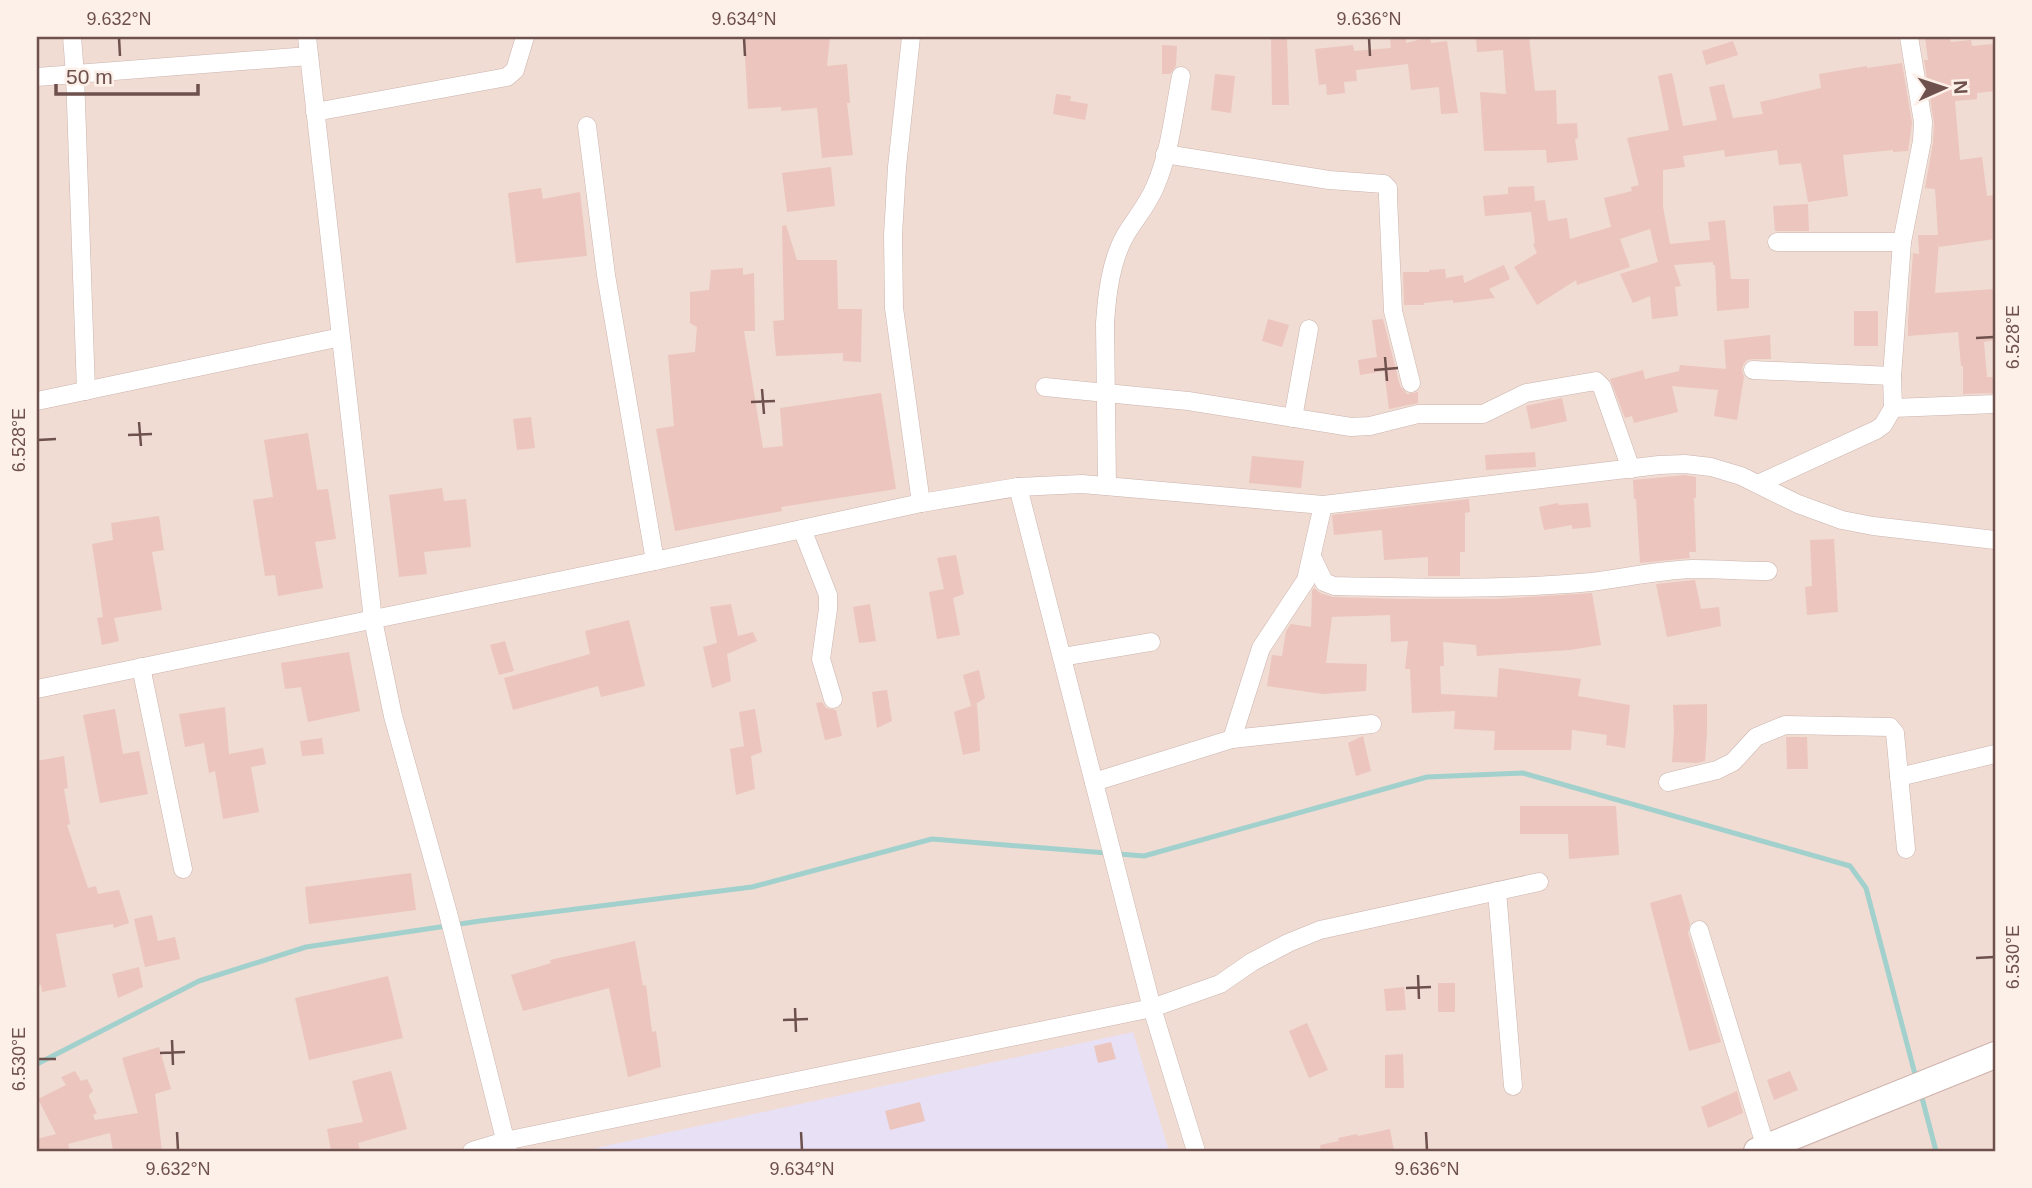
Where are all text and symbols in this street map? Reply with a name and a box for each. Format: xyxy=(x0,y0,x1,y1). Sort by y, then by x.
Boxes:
text: 9.632°N xyxy=(86,9,152,29)
text: 9.634°N xyxy=(711,9,777,29)
text: 9.636°N xyxy=(1336,9,1402,29)
scale bar xyxy=(56,52,198,96)
north arrow xyxy=(1910,52,1980,122)
text: 50 m xyxy=(66,65,113,88)
text: N xyxy=(1950,80,1971,95)
text: 6.528°E xyxy=(2003,305,2023,369)
text: 6.528°E xyxy=(9,408,29,472)
text: 6.530°E xyxy=(2003,925,2023,989)
text: 6.530°E xyxy=(9,1027,29,1091)
text: 9.632°N xyxy=(145,1159,211,1179)
text: 9.634°N xyxy=(769,1159,835,1179)
text: 9.636°N xyxy=(1394,1159,1460,1179)

